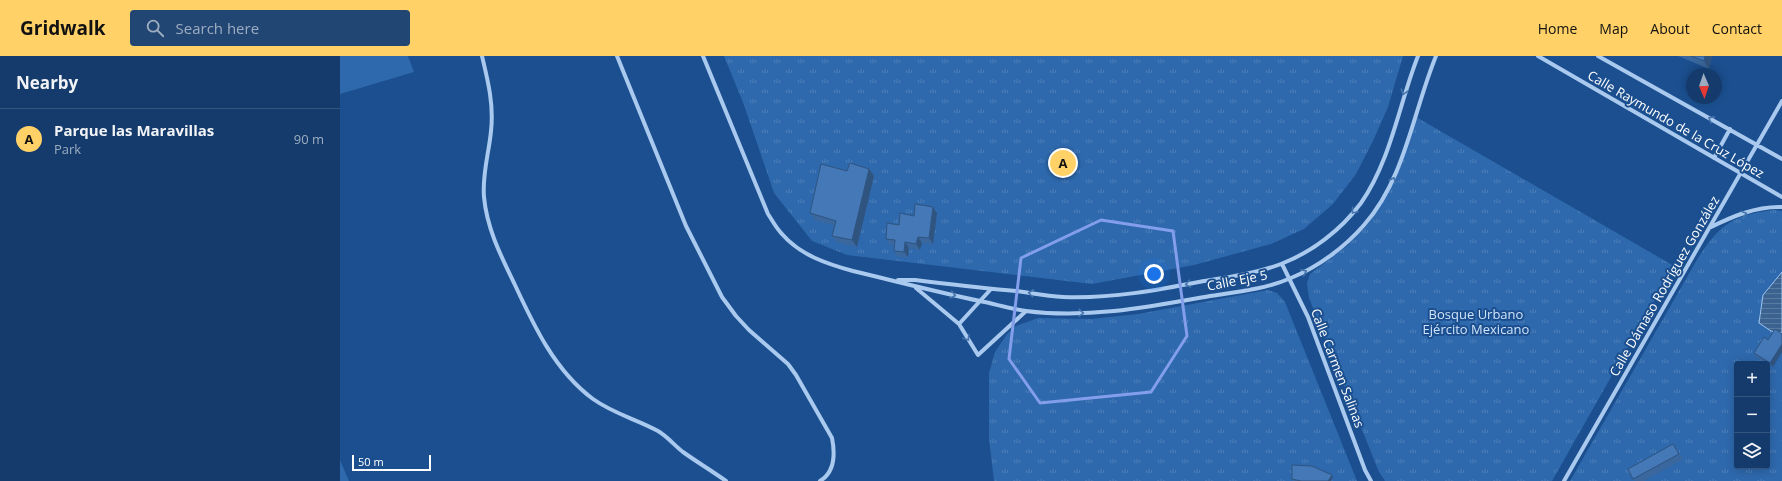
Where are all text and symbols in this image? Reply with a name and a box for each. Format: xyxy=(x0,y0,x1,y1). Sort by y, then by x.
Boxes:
search box xyxy=(130,10,410,46)
text: Gridwalk xyxy=(20,15,106,41)
icon: search xyxy=(144,17,166,39)
text: Search here xyxy=(176,18,259,38)
text: Home xyxy=(1538,19,1577,38)
text: Map xyxy=(1599,19,1628,38)
text: About xyxy=(1650,19,1690,38)
text: Contact xyxy=(1712,19,1762,38)
street label: Calle Raymundo de la Cruz López xyxy=(1584,66,1768,182)
north arrow xyxy=(1686,68,1722,104)
text: Nearby xyxy=(16,71,78,94)
one-way arrow xyxy=(1400,89,1409,96)
one-way arrow xyxy=(1708,116,1716,124)
text: Parque las Maravillas xyxy=(54,120,214,140)
text: A xyxy=(25,130,33,148)
text: 90 m xyxy=(294,130,324,148)
text: Park xyxy=(54,140,81,158)
pin: A xyxy=(1050,148,1076,178)
one-way arrow xyxy=(1388,177,1396,184)
street label: Calle Dámaso Rodríguez González xyxy=(1605,193,1723,379)
one-way arrow xyxy=(1351,207,1358,214)
one-way arrow xyxy=(1740,210,1747,219)
your location xyxy=(1144,264,1164,284)
street label: Calle Eje 5 xyxy=(1205,265,1269,295)
one-way arrow xyxy=(1300,269,1308,277)
one-way arrow xyxy=(1185,279,1191,288)
one-way arrow xyxy=(1028,289,1034,298)
one-way arrow xyxy=(950,291,956,299)
park label: Bosque Urbano Ejército Mexicano xyxy=(1423,305,1530,338)
street label: Calle Carmen Salinas xyxy=(1307,306,1369,430)
one-way arrow xyxy=(1078,309,1084,317)
one-way arrow xyxy=(963,334,970,341)
map controls xyxy=(1734,361,1770,469)
button: + xyxy=(1734,361,1770,397)
button: − xyxy=(1734,397,1770,433)
button: layers xyxy=(1734,433,1770,469)
scale bar xyxy=(352,453,431,472)
text: 50 m xyxy=(358,454,384,469)

